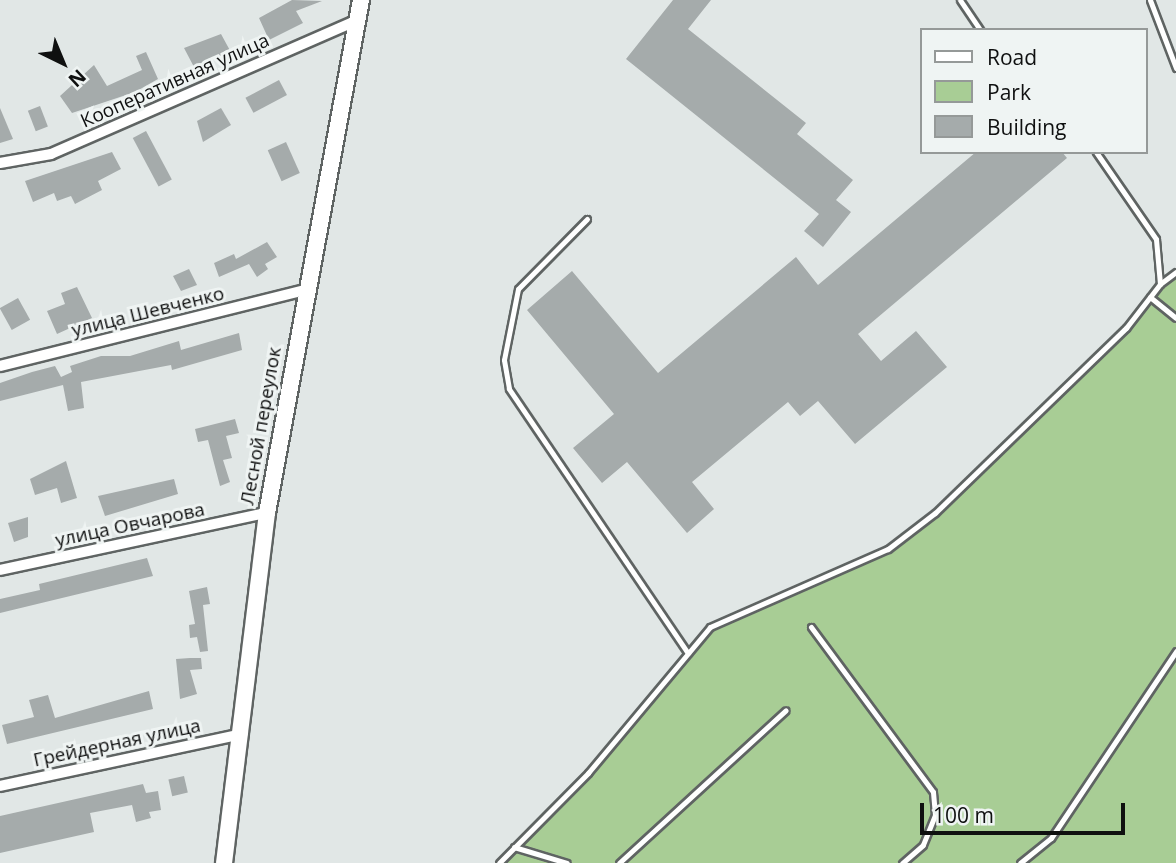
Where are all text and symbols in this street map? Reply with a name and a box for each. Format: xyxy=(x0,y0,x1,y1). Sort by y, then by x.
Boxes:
north arrow xyxy=(28,28,98,98)
legend xyxy=(920,28,1148,154)
street label: Кооперативная улица xyxy=(77,29,273,133)
text: Road xyxy=(987,43,1037,71)
text: N xyxy=(63,64,92,93)
text: Park xyxy=(987,78,1031,106)
text: Building xyxy=(987,113,1066,141)
street label: улица Шевченко xyxy=(69,282,227,342)
street label: Лесной переулок xyxy=(236,345,286,507)
street label: улица Овчарова xyxy=(53,498,207,552)
street label: Грейдерная улица xyxy=(31,714,203,772)
scale bar xyxy=(924,790,1129,834)
text: 100 m xyxy=(933,801,994,829)

